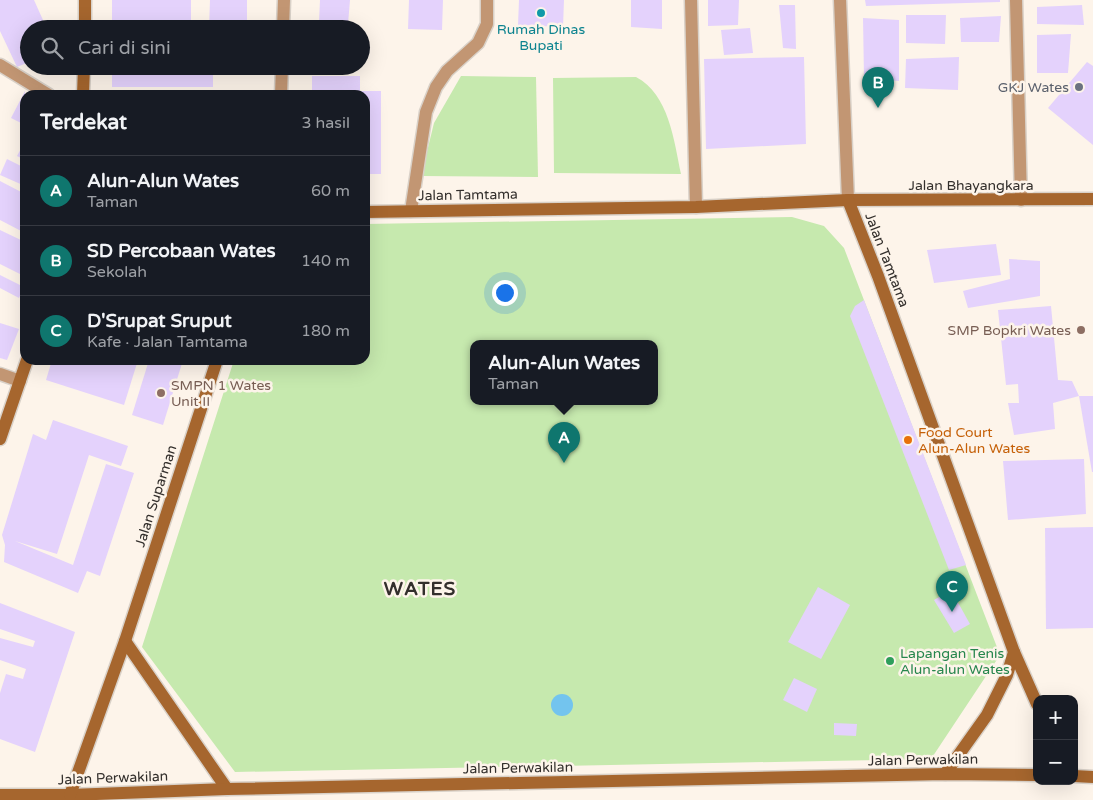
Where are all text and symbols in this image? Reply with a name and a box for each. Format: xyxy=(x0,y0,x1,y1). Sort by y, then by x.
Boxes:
marker: Rumah Dinas Bupati xyxy=(535,7,547,19)
search box xyxy=(20,20,370,75)
place label: Rumah Dinas Bupati xyxy=(497,21,585,54)
icon: search xyxy=(38,34,66,62)
text: Cari di sini xyxy=(78,37,171,59)
pin: B xyxy=(862,67,894,108)
place label: GKJ Wates xyxy=(998,79,1069,96)
marker: GKJ Wates xyxy=(1073,81,1085,93)
text: Terdekat xyxy=(40,110,127,135)
text: 3 hasil xyxy=(301,113,350,133)
text: Alun-Alun Wates xyxy=(87,170,239,192)
street label: Jalan Bhayangkara xyxy=(908,177,1034,194)
text: A xyxy=(50,181,62,201)
text: 60 m xyxy=(311,181,350,201)
street label: Jalan Tamtama xyxy=(418,186,518,204)
text: Taman xyxy=(87,192,138,212)
street label: Jalan Tamtama xyxy=(861,210,913,310)
text: SD Percobaan Wates xyxy=(87,240,276,262)
text: B xyxy=(50,251,62,271)
text: 140 m xyxy=(301,251,350,271)
text: Sekolah xyxy=(87,262,147,282)
your location xyxy=(492,280,518,306)
text: D'Srupat Sruput xyxy=(87,310,232,332)
text: C xyxy=(50,321,62,341)
text: 180 m xyxy=(301,321,350,341)
place label: SMP Bopkri Wates xyxy=(948,322,1071,339)
marker: SMP Bopkri Wates xyxy=(1075,324,1087,336)
text: Kafe · Jalan Tamtama xyxy=(87,332,248,352)
popup xyxy=(470,340,658,405)
text: Alun-Alun Wates xyxy=(488,352,640,374)
text: Taman xyxy=(488,374,539,394)
place label: SMPN 1 Wates Unit II xyxy=(171,377,271,410)
marker: SMPN 1 Wates Unit II xyxy=(155,387,167,399)
pin: A xyxy=(548,422,580,463)
place label: Food Court Alun-Alun Wates xyxy=(918,424,1030,457)
marker: Food Court Alun-Alun Wates xyxy=(902,434,914,446)
street label: Jalan Suparman xyxy=(131,443,181,549)
pin: C xyxy=(936,571,968,612)
district label: WATES xyxy=(384,578,456,600)
place label: Lapangan Tenis Alun-alun Wates xyxy=(900,645,1010,678)
marker: Lapangan Tenis Alun-alun Wates xyxy=(884,655,896,667)
map controls xyxy=(1033,695,1078,785)
button: + xyxy=(1033,695,1078,740)
button: − xyxy=(1033,740,1078,785)
street label: Jalan Perwakilan xyxy=(868,751,978,769)
street label: Jalan Perwakilan xyxy=(463,759,573,777)
street label: Jalan Perwakilan xyxy=(58,768,168,788)

